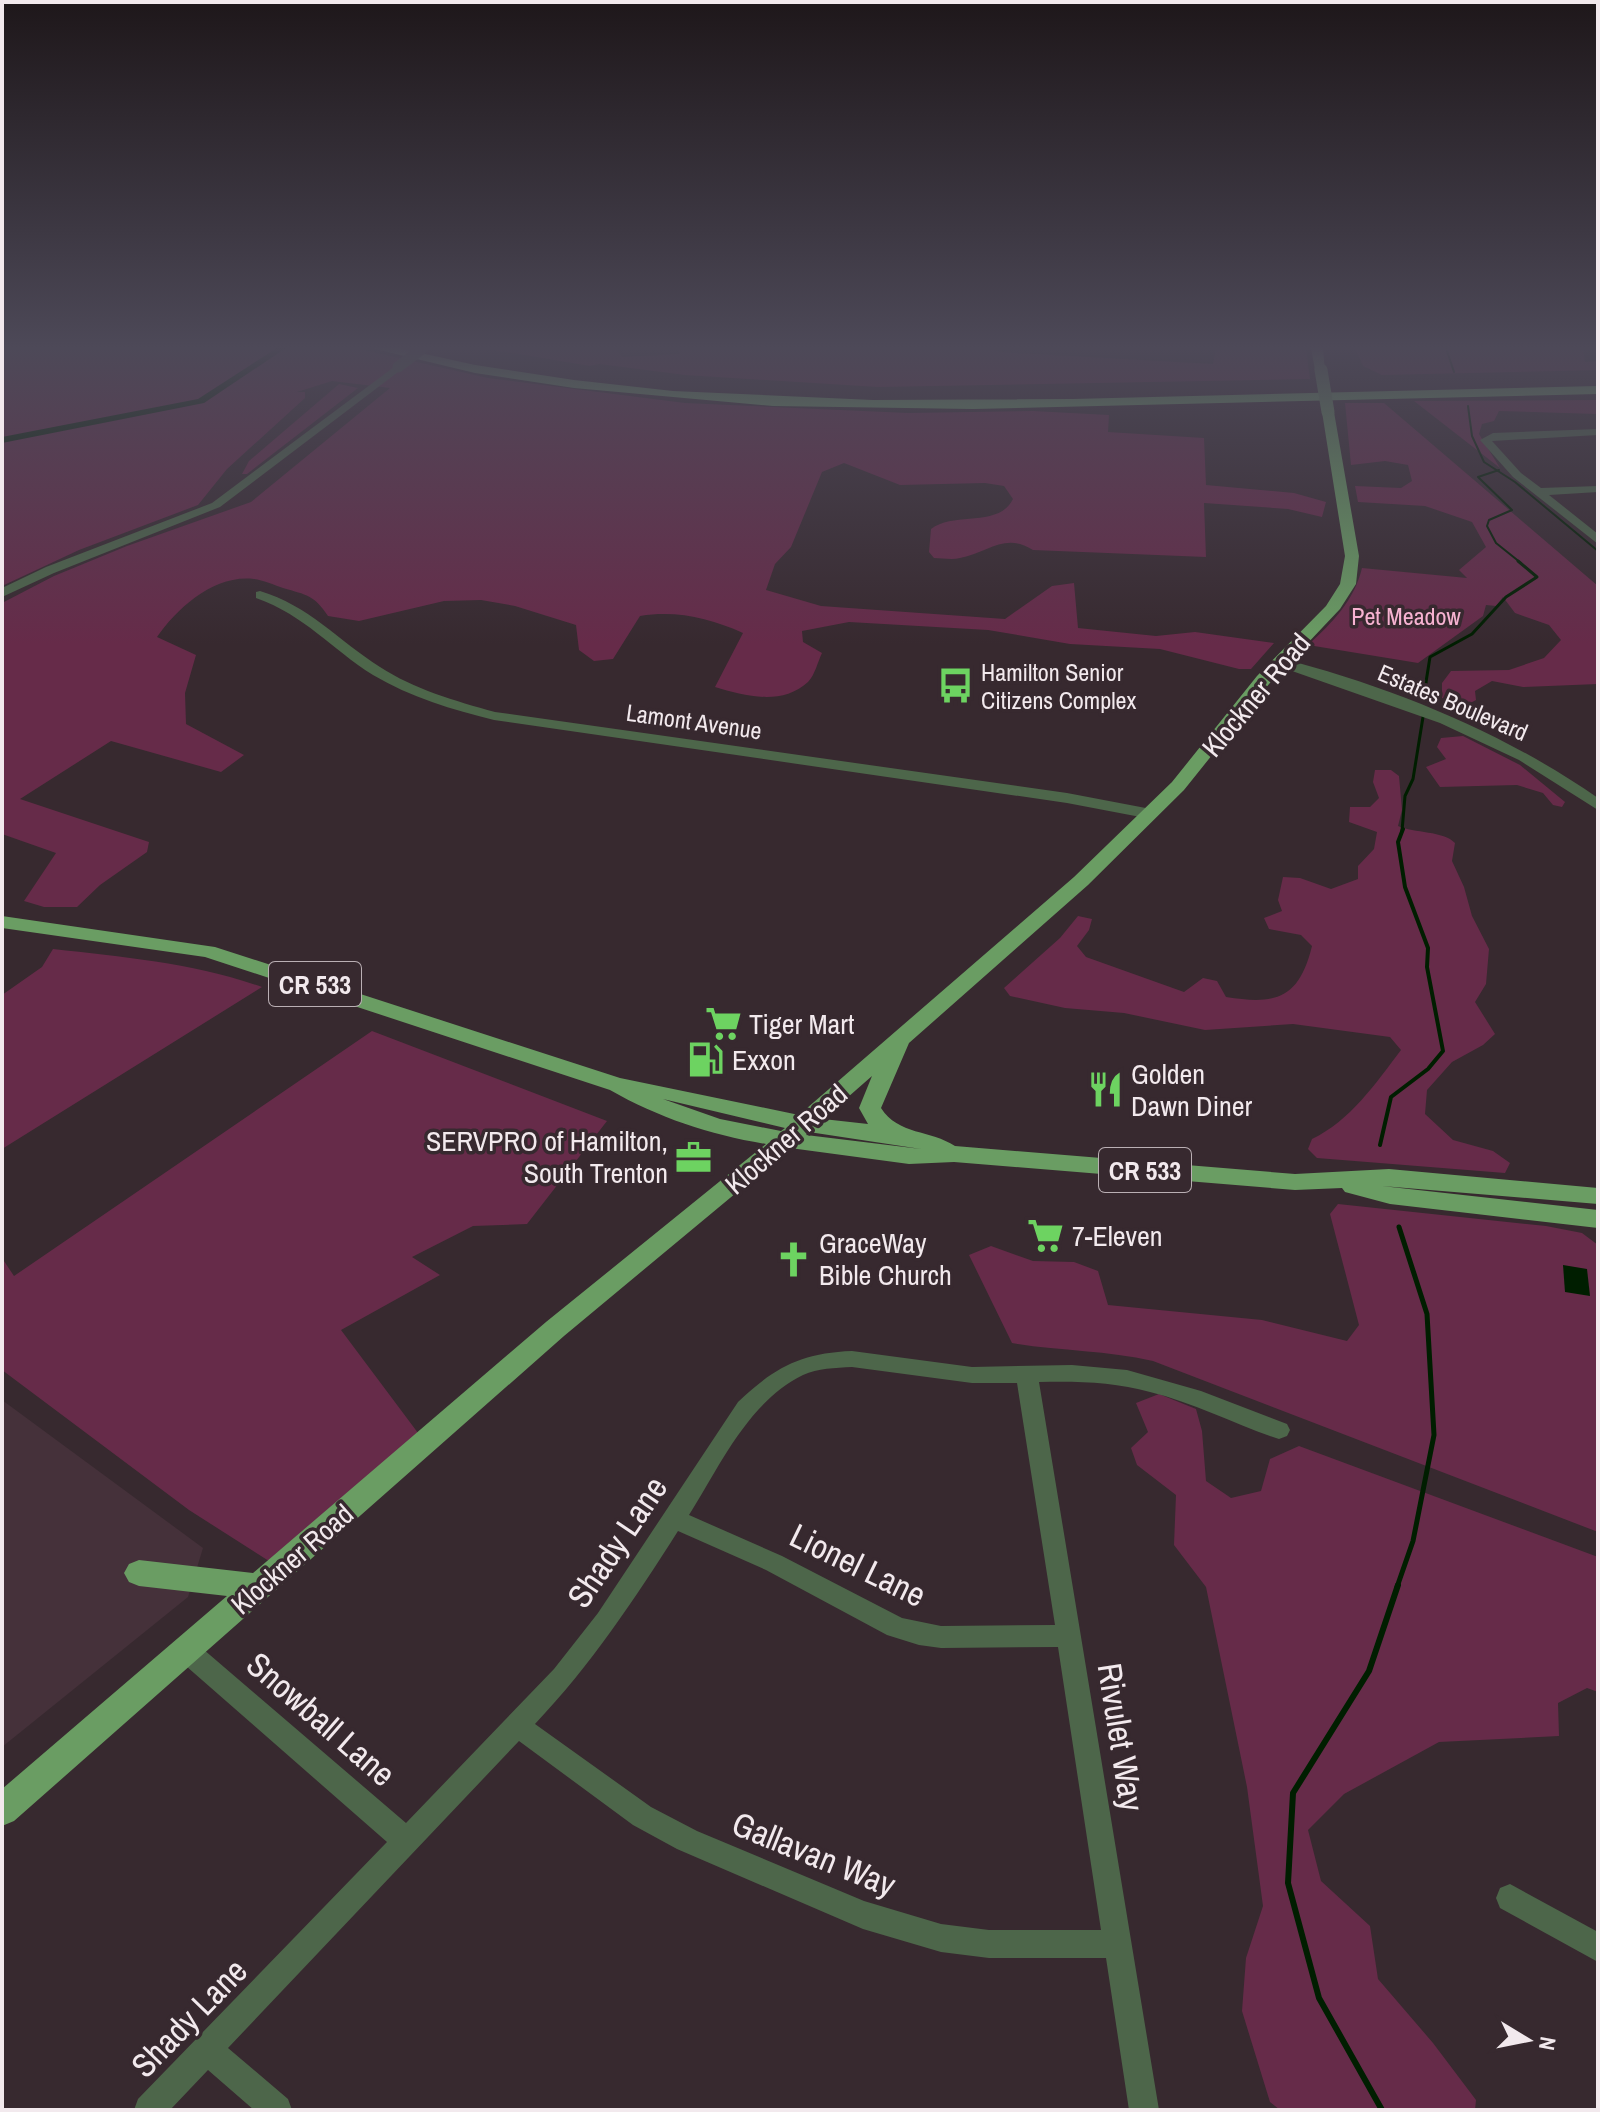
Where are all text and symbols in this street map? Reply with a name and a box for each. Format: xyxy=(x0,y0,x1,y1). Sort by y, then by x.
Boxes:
park label: Pet Meadow xyxy=(1351,600,1461,632)
street label: Klockner Road xyxy=(1193,625,1319,765)
place label: Hamilton Senior Citizens Complex xyxy=(981,656,1136,716)
street label: Estates Boulevard xyxy=(1373,656,1533,748)
bus stop icon: Hamilton Senior Citizens Complex xyxy=(936,667,974,705)
street label: Lamont Avenue xyxy=(624,696,764,746)
road number: CR 533 xyxy=(269,962,361,1006)
supermarket icon: Tiger Mart xyxy=(704,1005,742,1043)
place label: Tiger Mart xyxy=(749,1005,854,1043)
fuel station icon: Exxon xyxy=(687,1041,725,1079)
place label: Exxon xyxy=(732,1041,796,1079)
place label: Golden Dawn Diner xyxy=(1131,1055,1253,1125)
restaurant icon: Golden Dawn Diner xyxy=(1086,1071,1124,1109)
street label: Klockner Road xyxy=(717,1075,855,1203)
place label: SERVPRO of Hamilton, South Trenton xyxy=(426,1122,668,1192)
office icon: SERVPRO of Hamilton, South Trenton xyxy=(675,1138,713,1176)
road number: CR 533 xyxy=(1099,1148,1191,1192)
supermarket icon: 7-Eleven xyxy=(1027,1217,1065,1255)
place label: 7-Eleven xyxy=(1072,1217,1163,1255)
place label: GraceWay Bible Church xyxy=(819,1224,952,1294)
church icon: GraceWay Bible Church xyxy=(774,1240,812,1278)
street label: Shady Lane xyxy=(556,1467,678,1617)
street label: Klockner Road xyxy=(223,1495,361,1623)
street label: Lionel Lane xyxy=(782,1512,934,1618)
street label: Snowball Lane xyxy=(237,1642,405,1796)
street label: Rivulet Way xyxy=(1087,1660,1155,1814)
street label: Gallavan Way xyxy=(725,1800,903,1908)
street label: Shady Lane xyxy=(121,1948,257,2088)
north arrow xyxy=(1488,2000,1568,2080)
text: N xyxy=(1532,2034,1564,2052)

